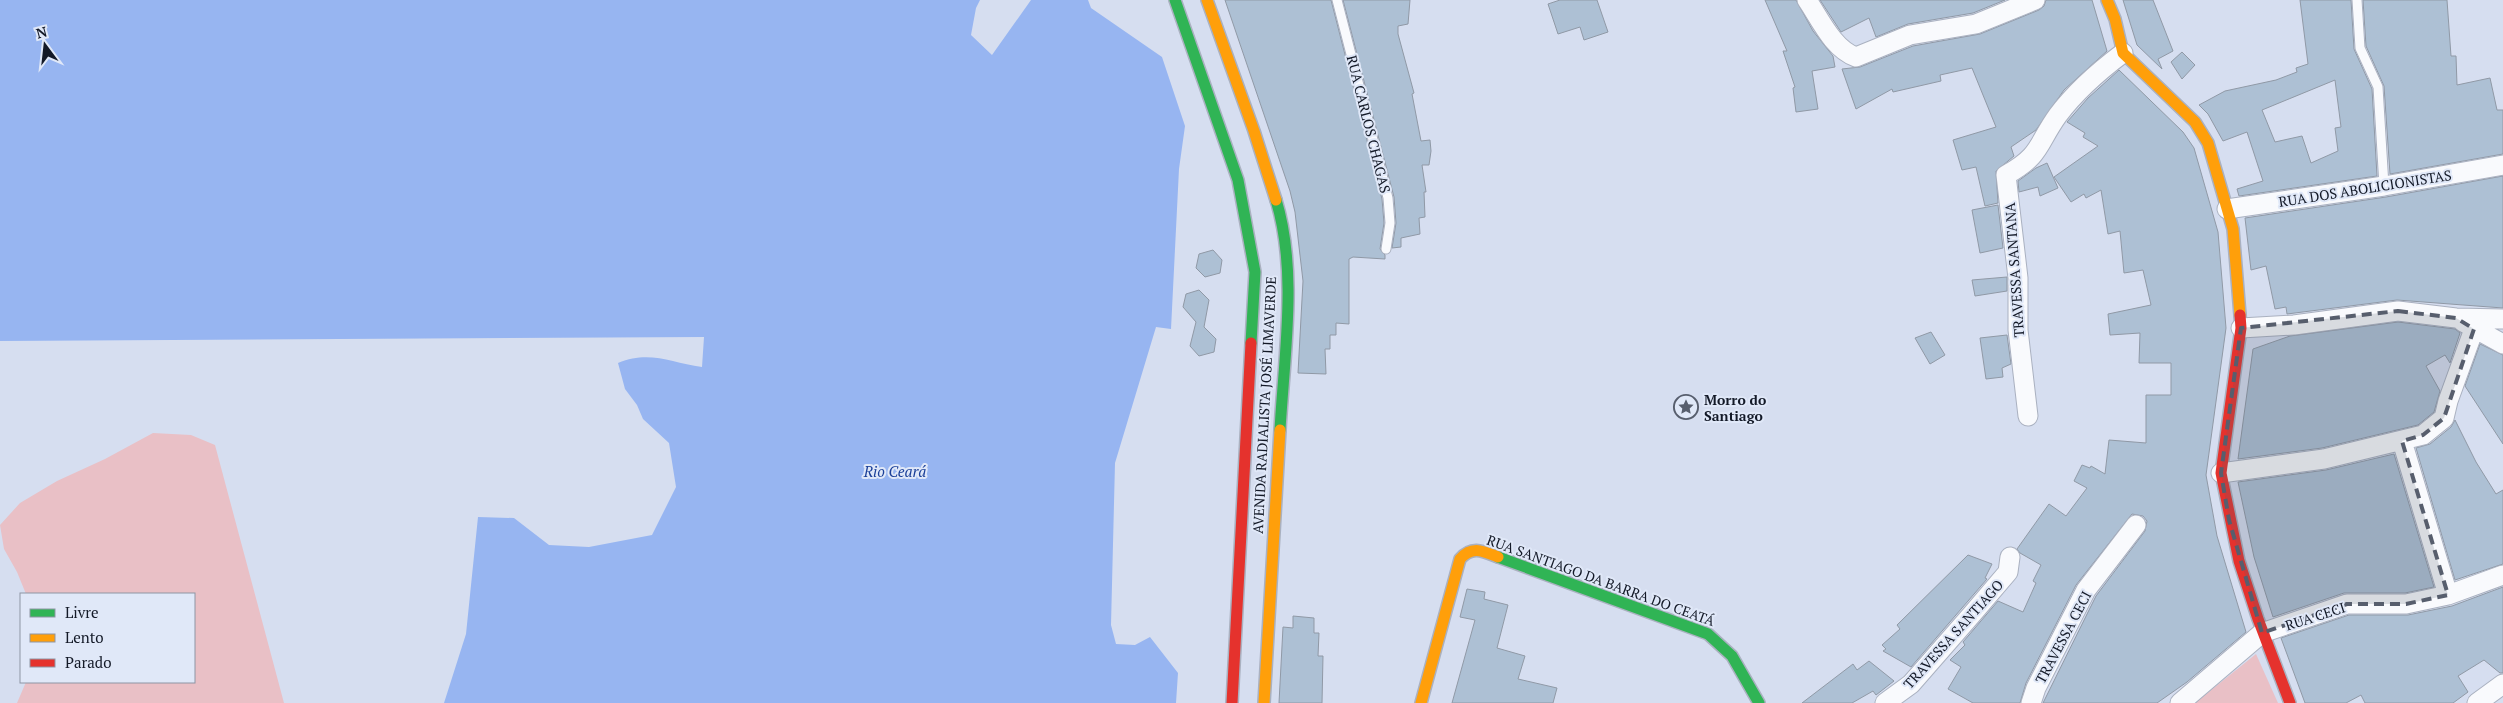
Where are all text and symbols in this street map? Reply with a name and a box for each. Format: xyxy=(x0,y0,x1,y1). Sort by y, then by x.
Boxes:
north arrow xyxy=(20,20,70,70)
text: N xyxy=(34,21,49,43)
street label: RUA CARLOS CHAGAS xyxy=(1343,53,1395,195)
street label: RUA DOS ABOLICIONISTAS xyxy=(2277,165,2453,211)
street label: TRAVESSA SANTANA xyxy=(2000,201,2028,338)
street label: AVENIDA RADIALISTA JOSÉ LIMAVERDE xyxy=(1248,276,1280,534)
place label: Morro do Santiago xyxy=(1704,390,1766,425)
place icon: Morro do Santiago xyxy=(1673,394,1699,420)
water label: Rio Ceará xyxy=(863,461,926,481)
street label: RUA SANTIAGO DA BARRA DO CEATÁ xyxy=(1484,530,1718,630)
street label: TRAVESSA SANTIAGO xyxy=(1899,575,2007,693)
street label: TRAVESSA CECI xyxy=(2031,587,2095,687)
legend xyxy=(20,593,195,683)
street label: RUA CECI xyxy=(2283,597,2348,635)
text: Livre xyxy=(65,602,99,622)
text: Lento xyxy=(65,627,104,647)
text: Parado xyxy=(65,652,111,672)

